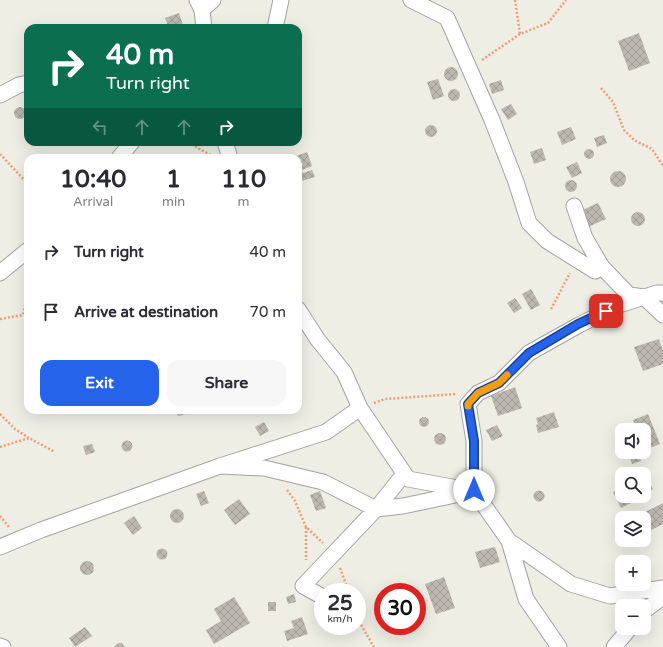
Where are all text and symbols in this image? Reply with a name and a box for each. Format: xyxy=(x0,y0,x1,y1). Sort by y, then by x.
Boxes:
text: 40 m xyxy=(106,38,174,72)
icon: right xyxy=(40,40,92,92)
text: Turn right xyxy=(106,72,190,94)
icon: left xyxy=(89,116,111,138)
icon: ahead xyxy=(131,116,153,138)
icon: ahead xyxy=(173,116,195,138)
icon: right xyxy=(215,116,237,138)
text: 10:40 xyxy=(60,165,126,194)
text: 1 xyxy=(166,165,181,194)
text: 110 xyxy=(221,165,266,194)
text: Arrival xyxy=(73,194,113,210)
text: min xyxy=(162,194,185,210)
text: m xyxy=(238,194,250,210)
icon: right xyxy=(40,241,62,263)
text: Turn right xyxy=(74,243,144,261)
text: 40 m xyxy=(249,243,286,261)
pin xyxy=(589,294,623,328)
icon: arrive xyxy=(595,300,617,322)
icon: arrive xyxy=(40,301,62,323)
text: Arrive at destination xyxy=(74,303,218,321)
text: 70 m xyxy=(249,303,286,321)
button: Exit xyxy=(40,360,159,406)
button: Share xyxy=(167,360,286,406)
map controls xyxy=(615,423,651,635)
button: sound xyxy=(615,423,651,459)
button: search xyxy=(615,467,651,503)
position arrow xyxy=(453,469,495,511)
button: layers xyxy=(615,511,651,547)
button: + xyxy=(615,555,651,591)
speed limit sign: 30 xyxy=(374,583,426,635)
text: 25 xyxy=(327,592,353,616)
button: − xyxy=(615,599,651,635)
text: km/h xyxy=(327,613,353,625)

